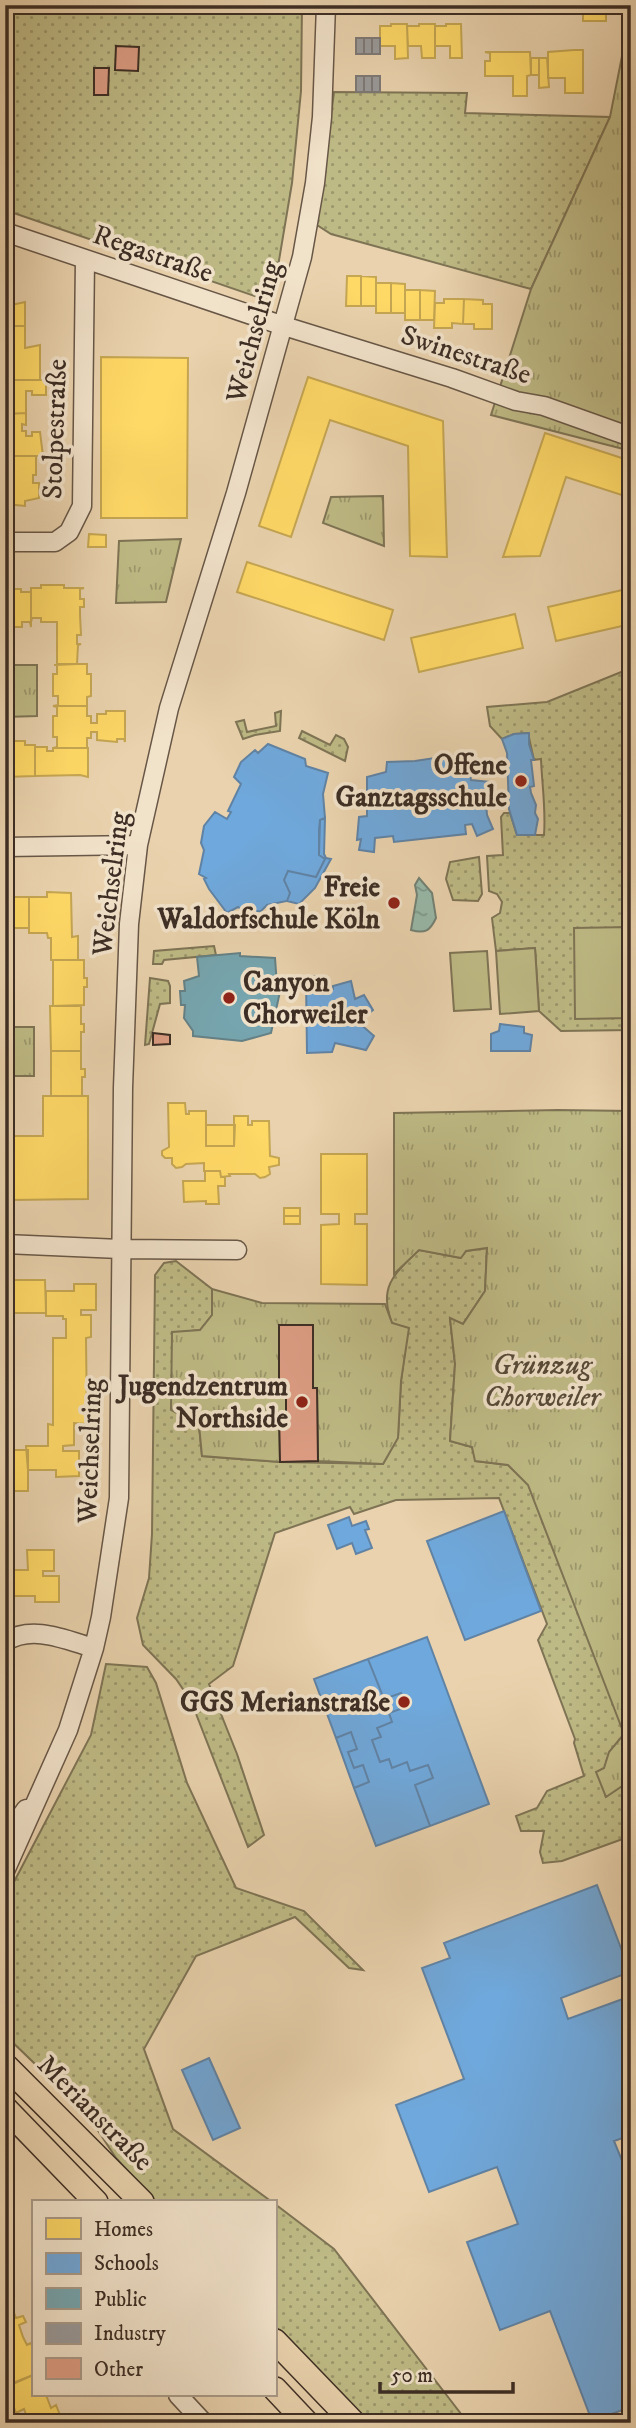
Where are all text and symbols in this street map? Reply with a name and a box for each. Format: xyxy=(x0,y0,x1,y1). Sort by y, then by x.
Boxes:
street label: Regastraße xyxy=(88,217,218,291)
street label: Weichselring xyxy=(218,257,290,408)
street label: Swinestraße xyxy=(396,318,536,392)
street label: Stolpestraße xyxy=(35,358,75,500)
place label: Offene Ganztagsschule xyxy=(336,748,507,815)
marker: Offene Ganztagsschule xyxy=(513,773,529,789)
street label: Weichselring xyxy=(85,809,137,959)
place label: Freie Waldorfschule Köln xyxy=(157,870,380,937)
marker: Freie Waldorfschule Köln xyxy=(386,895,402,911)
place label: Canyon Chorweiler xyxy=(243,965,368,1032)
marker: Canyon Chorweiler xyxy=(221,990,237,1006)
park label: Grünzug Chorweiler xyxy=(484,1348,602,1415)
place label: Jugendzentrum Northside xyxy=(115,1369,288,1436)
street label: Weichselring xyxy=(70,1378,110,1525)
marker: Jugendzentrum Northside xyxy=(294,1394,310,1410)
place label: GGS Merianstraße xyxy=(180,1685,390,1720)
marker: GGS Merianstraße xyxy=(396,1694,412,1710)
street label: Merianstraße xyxy=(30,2048,160,2178)
legend xyxy=(32,2200,276,2396)
text: Homes xyxy=(94,2217,153,2243)
text: Schools xyxy=(94,2251,159,2277)
text: Public xyxy=(94,2287,147,2313)
text: Industry xyxy=(94,2321,167,2347)
scale bar xyxy=(380,2351,514,2395)
text: Other xyxy=(94,2357,143,2383)
text: 50 m xyxy=(391,2363,433,2389)

